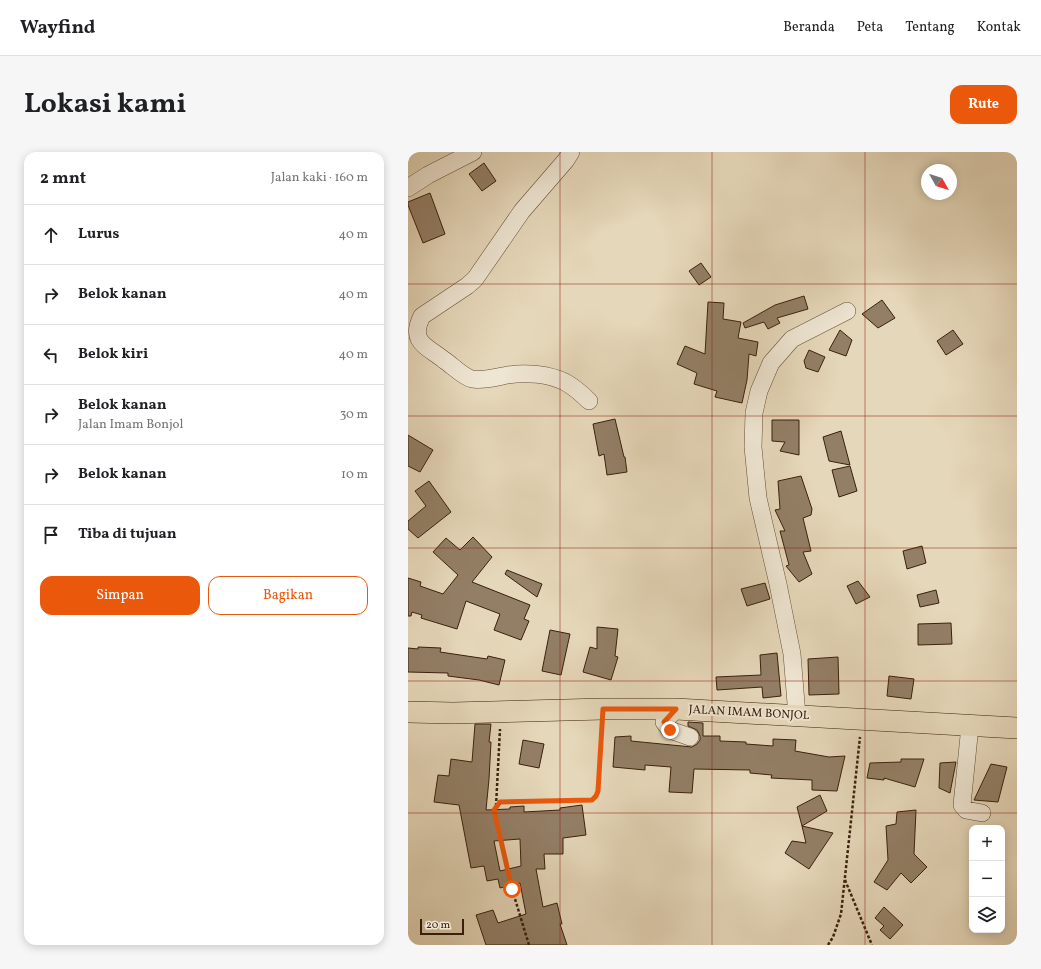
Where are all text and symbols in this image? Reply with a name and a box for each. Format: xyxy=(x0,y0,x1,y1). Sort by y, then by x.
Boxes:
text: Wayfind xyxy=(20,15,95,41)
text: Beranda xyxy=(783,18,835,37)
text: Peta xyxy=(857,18,883,37)
text: Tentang xyxy=(905,18,955,37)
text: Kontak xyxy=(977,18,1021,37)
text: Lokasi kami xyxy=(24,85,186,124)
button: Rute xyxy=(950,85,1017,124)
north arrow xyxy=(921,164,957,200)
text: 2 mnt xyxy=(40,167,86,190)
text: Jalan kaki · 160 m xyxy=(271,169,368,187)
icon: ahead xyxy=(40,224,62,246)
text: Lurus xyxy=(78,224,119,245)
text: 40 m xyxy=(339,226,368,244)
icon: right xyxy=(40,284,62,306)
text: Belok kanan xyxy=(78,284,167,305)
text: 40 m xyxy=(339,286,368,304)
icon: left xyxy=(40,344,62,366)
text: Belok kiri xyxy=(78,344,148,365)
text: 40 m xyxy=(339,346,368,364)
text: Belok kanan xyxy=(78,395,167,416)
icon: right xyxy=(40,404,62,426)
text: 30 m xyxy=(340,406,368,424)
text: Jalan Imam Bonjol xyxy=(78,416,183,434)
icon: right xyxy=(40,464,62,486)
text: Belok kanan xyxy=(78,464,167,485)
text: 10 m xyxy=(341,466,368,484)
icon: arrive xyxy=(40,524,62,546)
text: Tiba di tujuan xyxy=(78,524,177,545)
button: Simpan xyxy=(40,576,200,615)
button: Bagikan xyxy=(208,576,368,615)
street label: JALAN IMAM BONJOL xyxy=(688,702,810,724)
route end xyxy=(661,721,679,739)
map controls xyxy=(969,825,1005,933)
button: + xyxy=(969,825,1005,861)
button: − xyxy=(969,861,1005,897)
route start xyxy=(503,880,521,898)
button: layers xyxy=(969,897,1005,933)
scale bar xyxy=(420,917,464,936)
text: 20 m xyxy=(426,918,450,933)

